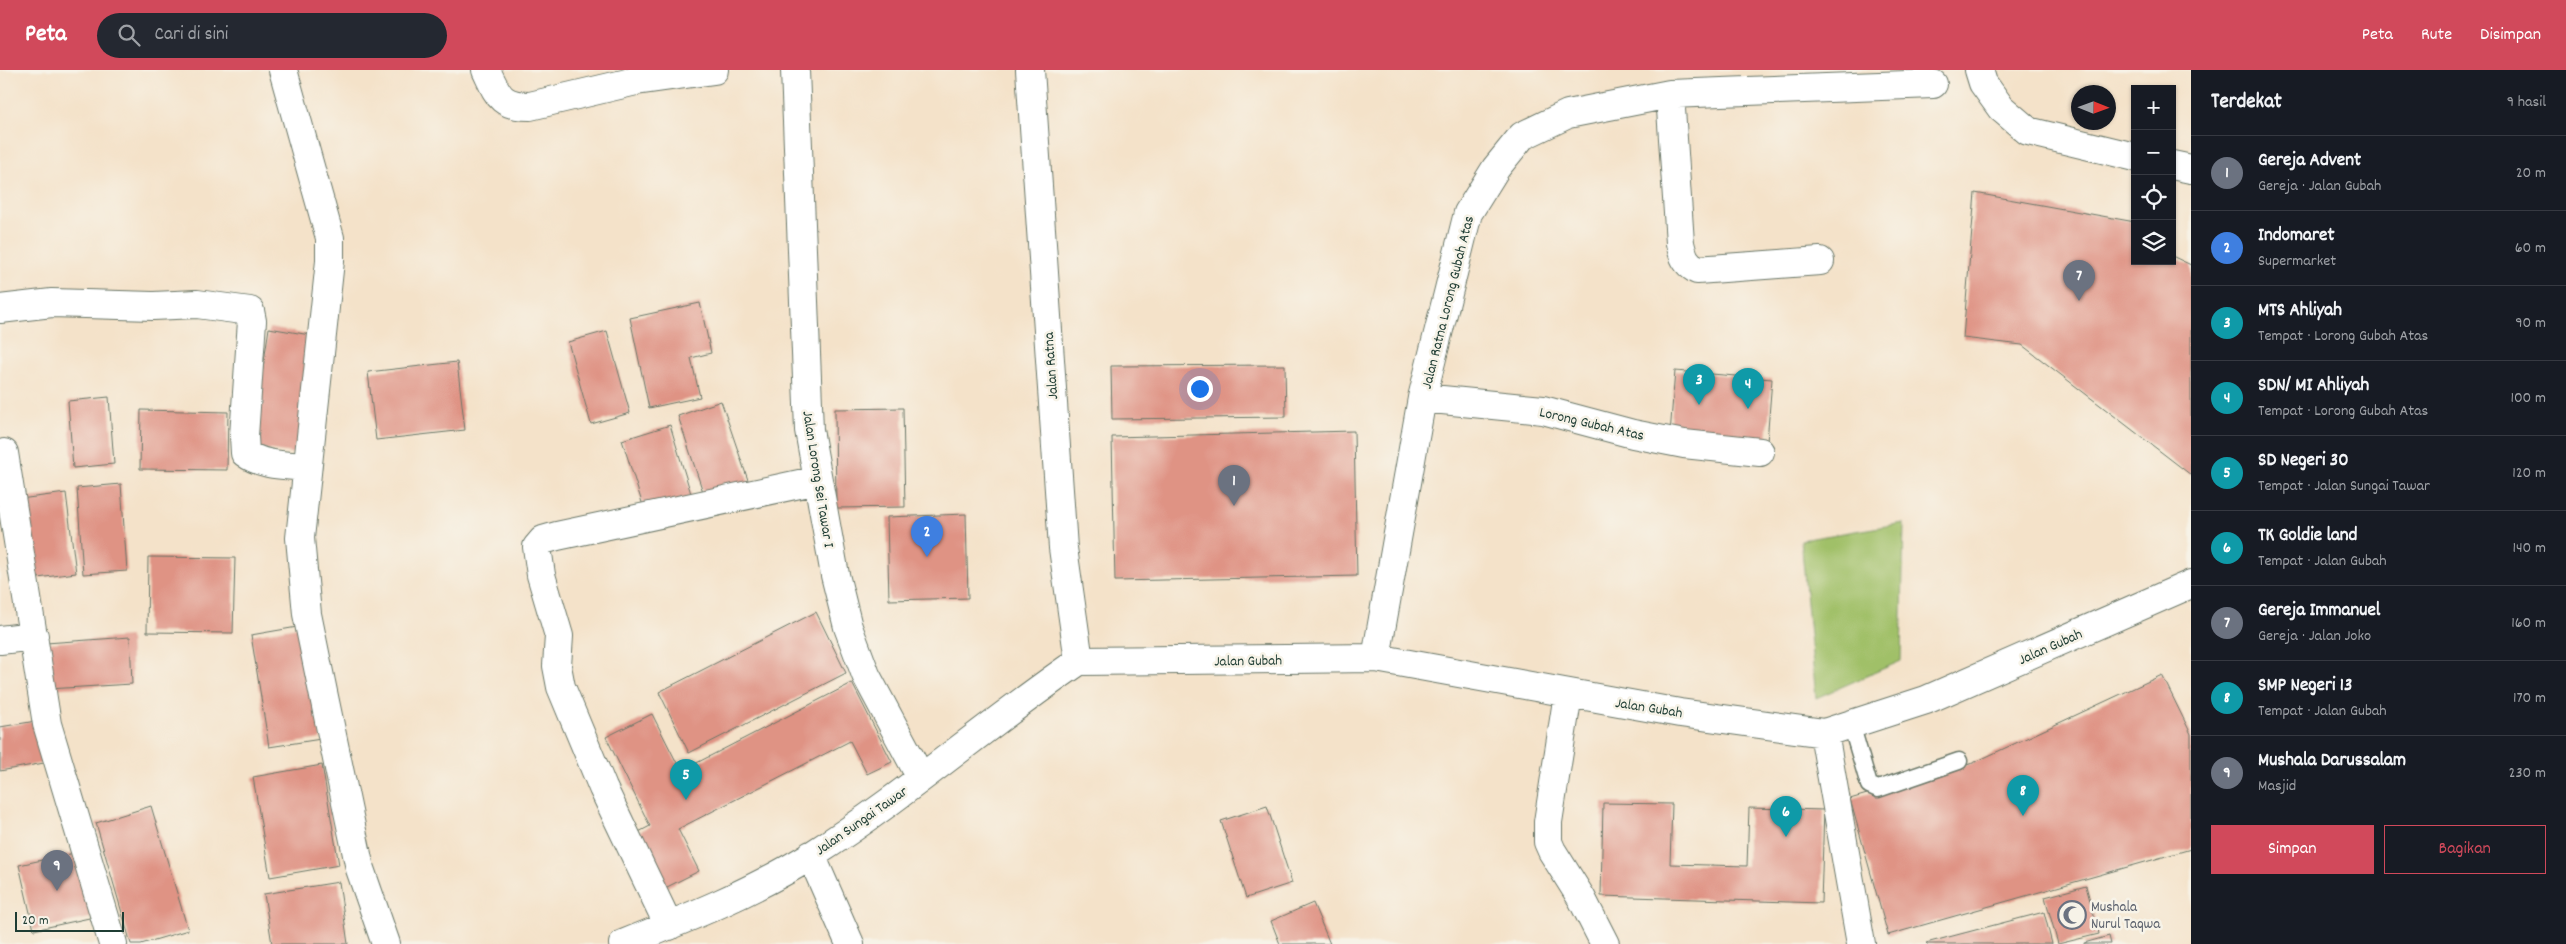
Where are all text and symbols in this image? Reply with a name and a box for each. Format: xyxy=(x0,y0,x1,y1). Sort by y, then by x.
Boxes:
search box xyxy=(97,13,447,58)
text: Peta xyxy=(25,18,67,52)
icon: search xyxy=(115,21,143,49)
text: Cari di sini xyxy=(155,22,228,49)
text: Peta xyxy=(2362,23,2393,48)
text: Rute xyxy=(2421,23,2452,48)
text: Disimpan xyxy=(2480,23,2541,48)
north arrow xyxy=(2071,85,2116,130)
map controls xyxy=(2131,85,2176,265)
button: + xyxy=(2131,85,2176,130)
text: Terdekat xyxy=(2211,88,2282,118)
text: 9 hasil xyxy=(2507,91,2546,114)
button: − xyxy=(2131,130,2176,175)
text: Gereja Advent xyxy=(2258,148,2361,175)
text: 1 xyxy=(2225,162,2229,185)
text: 20 m xyxy=(2516,162,2546,185)
button: locate xyxy=(2131,175,2176,220)
text: Gereja · Jalan Gubah xyxy=(2258,175,2381,198)
street label: Jalan Ratna Lorong Gubah Atas xyxy=(1417,214,1481,391)
button: layers xyxy=(2131,220,2176,265)
text: Indomaret xyxy=(2258,223,2334,250)
text: 2 xyxy=(2224,237,2231,260)
text: 60 m xyxy=(2515,237,2546,260)
text: Supermarket xyxy=(2258,250,2336,273)
pin: 7 xyxy=(2063,260,2095,301)
text: MTS Ahliyah xyxy=(2258,298,2342,325)
text: 3 xyxy=(2223,312,2231,335)
text: 90 m xyxy=(2515,312,2546,335)
text: Tempat · Lorong Gubah Atas xyxy=(2258,325,2428,348)
street label: Jalan Ratna xyxy=(1039,331,1065,400)
pin: 3 xyxy=(1683,364,1715,405)
pin: 4 xyxy=(1732,368,1764,409)
text: SDN/ MI Ahliyah xyxy=(2258,373,2369,400)
your location xyxy=(1187,376,1213,402)
text: 4 xyxy=(2224,387,2230,410)
text: 100 m xyxy=(2510,387,2546,410)
text: Tempat · Lorong Gubah Atas xyxy=(2258,400,2428,423)
street label: Lorong Gubah Atas xyxy=(1537,402,1646,448)
street label: Jalan Lorong Sei Tawar I xyxy=(795,409,839,550)
text: SD Negeri 30 xyxy=(2258,448,2349,475)
text: 5 xyxy=(2223,462,2231,485)
text: 120 m xyxy=(2512,462,2546,485)
pin: 1 xyxy=(1218,465,1250,506)
text: Tempat · Jalan Sungai Tawar xyxy=(2258,475,2430,498)
pin: 2 xyxy=(911,516,943,557)
text: TK Goldie land xyxy=(2258,523,2358,550)
text: 6 xyxy=(2223,537,2231,560)
text: 140 m xyxy=(2512,537,2546,560)
text: Tempat · Jalan Gubah xyxy=(2258,550,2387,573)
text: Gereja Immanuel xyxy=(2258,598,2380,625)
text: 7 xyxy=(2224,612,2230,635)
text: 160 m xyxy=(2511,612,2546,635)
street label: Jalan Gubah xyxy=(2015,624,2086,672)
text: Gereja · Jalan Joko xyxy=(2258,625,2371,648)
street label: Jalan Gubah xyxy=(1214,650,1282,674)
text: SMP Negeri 13 xyxy=(2258,673,2352,700)
text: 8 xyxy=(2224,687,2230,710)
text: 170 m xyxy=(2513,687,2546,710)
street label: Jalan Gubah xyxy=(1613,693,1684,725)
text: Tempat · Jalan Gubah xyxy=(2258,700,2387,723)
text: Mushala Darussalam xyxy=(2258,748,2406,775)
pin: 5 xyxy=(670,759,702,800)
text: 9 xyxy=(2223,762,2231,785)
text: 230 m xyxy=(2509,762,2546,785)
pin: 8 xyxy=(2007,775,2039,816)
text: Masjid xyxy=(2258,775,2296,798)
street label: Jalan Sungai Tawar xyxy=(811,781,913,862)
pin: 6 xyxy=(1770,796,1802,837)
button: Simpan xyxy=(2211,825,2374,874)
button: Bagikan xyxy=(2384,825,2546,874)
pin: 9 xyxy=(41,850,73,891)
place label: Mushala Nurul Taqwa xyxy=(2091,897,2161,936)
mosque icon: Mushala Nurul Taqwa xyxy=(2057,900,2087,930)
scale bar xyxy=(15,909,124,932)
text: 20 m xyxy=(22,911,49,931)

